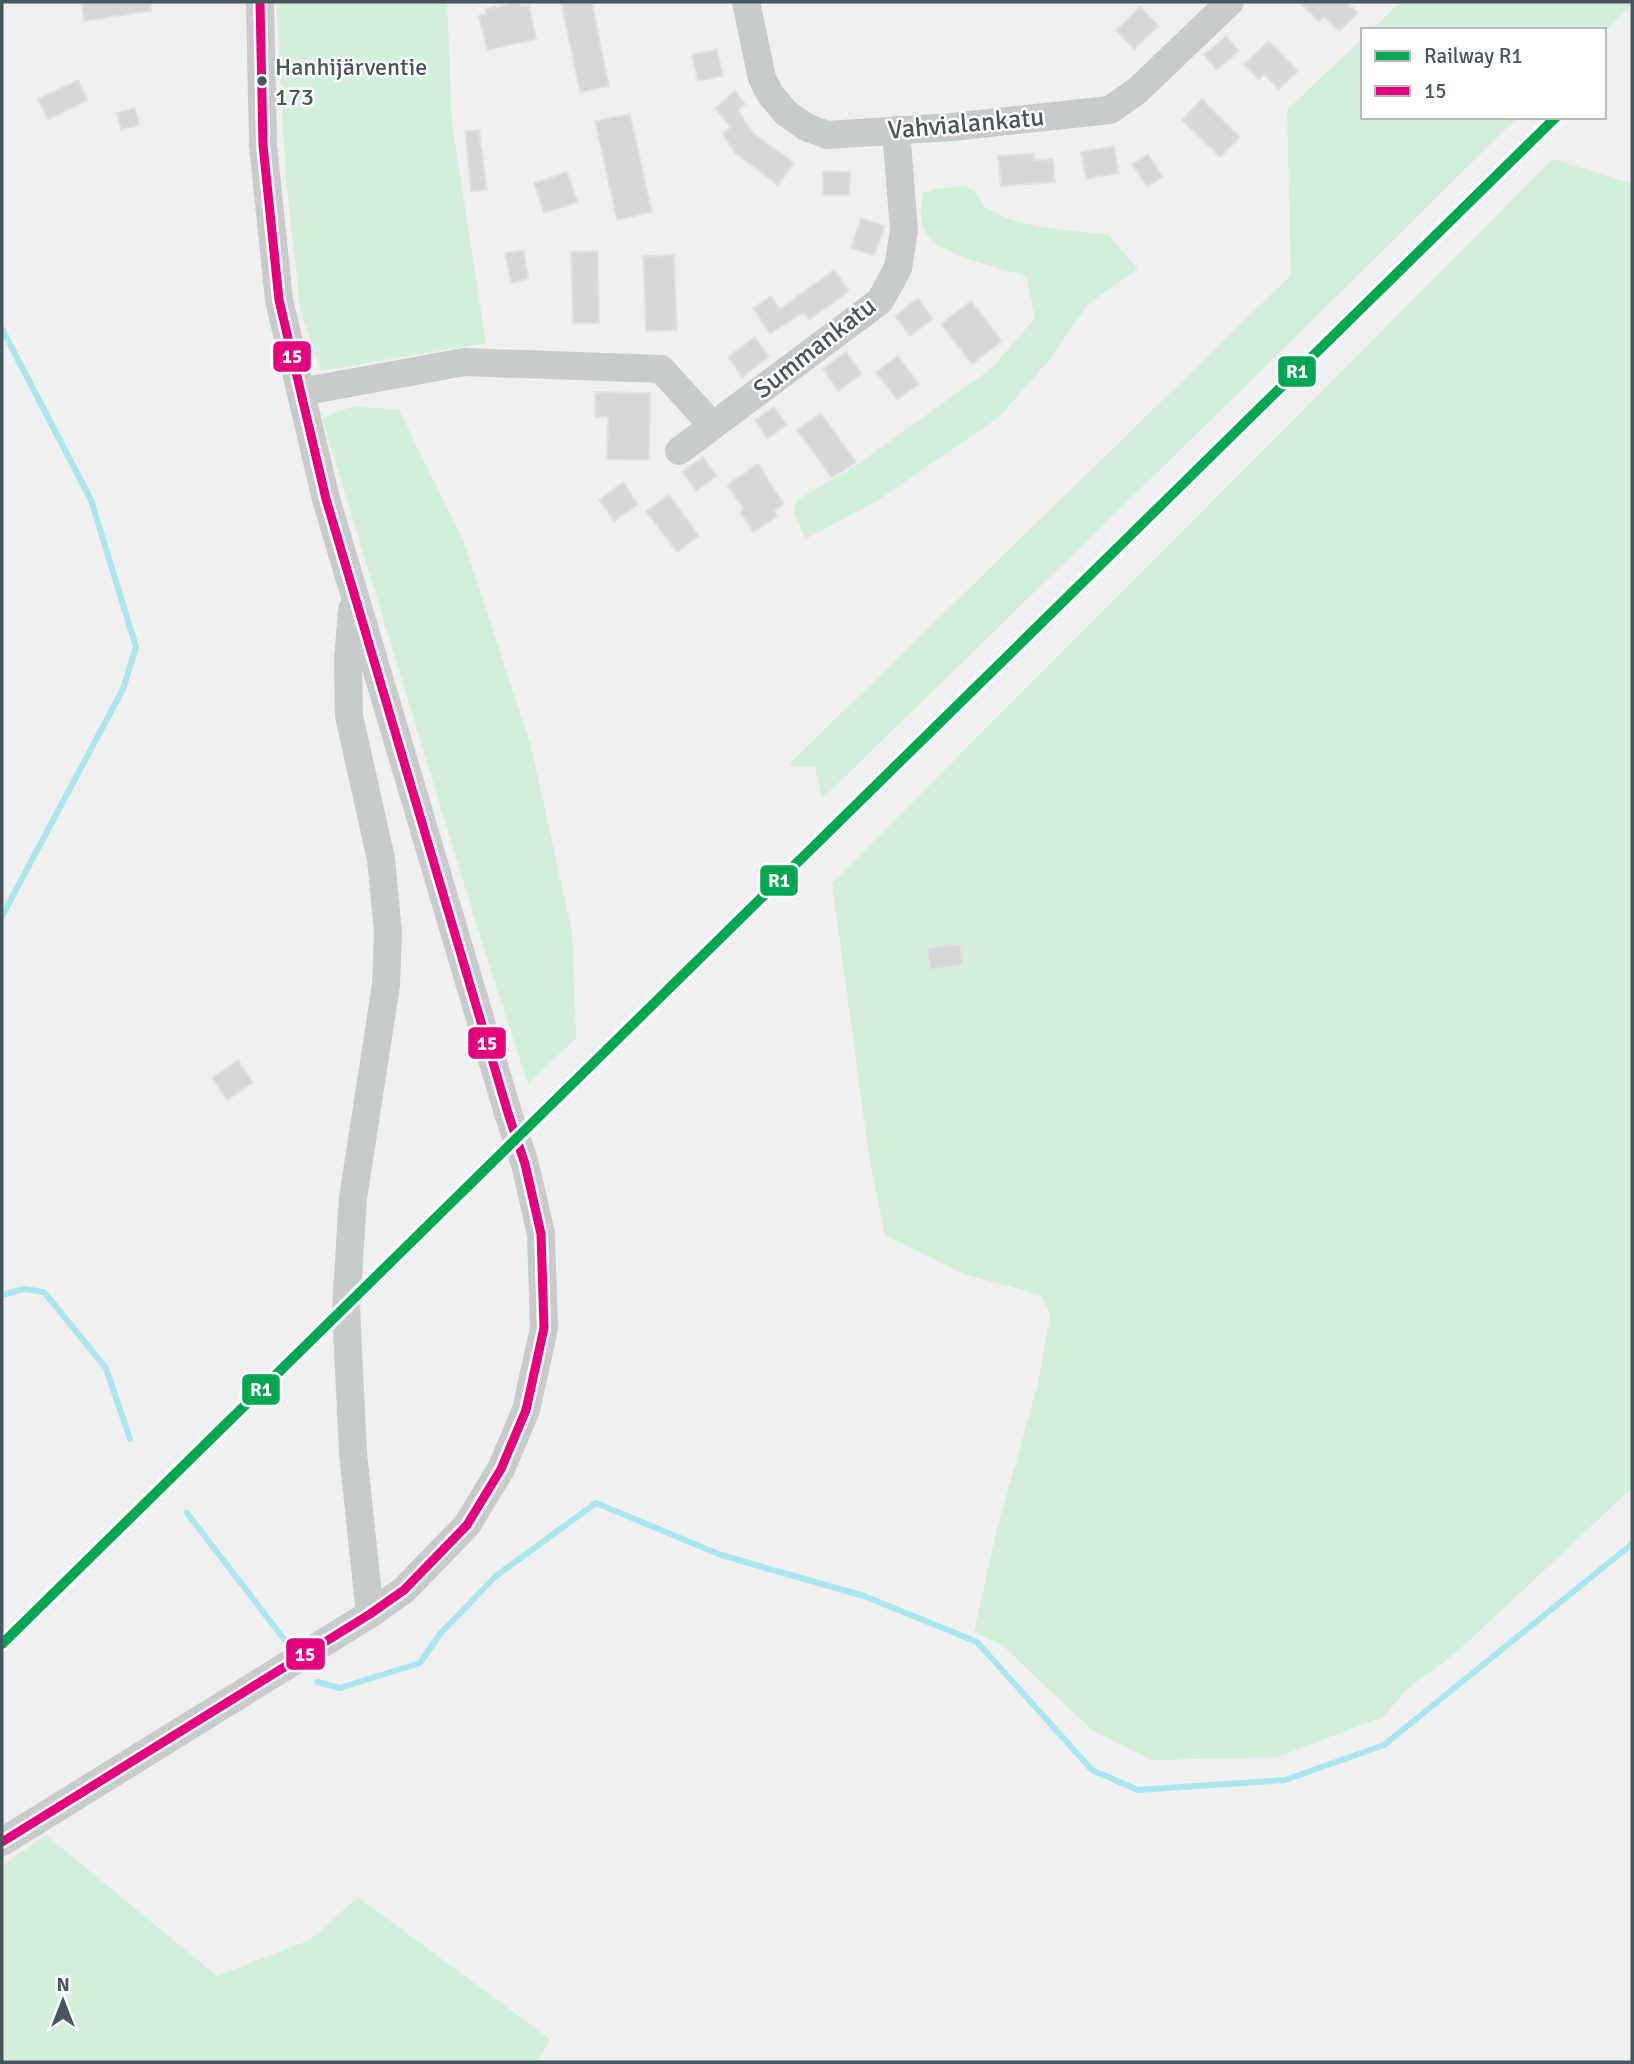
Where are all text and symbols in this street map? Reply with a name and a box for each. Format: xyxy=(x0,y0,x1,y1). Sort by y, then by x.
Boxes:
legend xyxy=(1361,28,1606,119)
text: Railway R1 xyxy=(1424,43,1523,69)
place label: Hanhijärventie 173 xyxy=(275,52,427,112)
marker: Hanhijärventie 173 xyxy=(255,74,269,88)
text: 15 xyxy=(1424,78,1447,104)
street label: Vahvialankatu xyxy=(886,101,1046,147)
street label: Summankatu xyxy=(747,290,883,406)
line badge: 15 xyxy=(272,340,312,373)
text: 15 xyxy=(282,345,302,369)
line badge: R1 xyxy=(1277,355,1317,388)
text: R1 xyxy=(1286,360,1308,384)
line badge: R1 xyxy=(759,864,799,897)
text: R1 xyxy=(768,869,790,893)
line badge: 15 xyxy=(467,1026,507,1060)
text: 15 xyxy=(477,1032,497,1056)
line badge: R1 xyxy=(241,1373,281,1406)
text: R1 xyxy=(250,1378,272,1402)
line badge: 15 xyxy=(285,1637,326,1671)
text: 15 xyxy=(295,1643,315,1667)
north arrow xyxy=(28,1966,98,2036)
text: N xyxy=(56,1973,70,1997)

